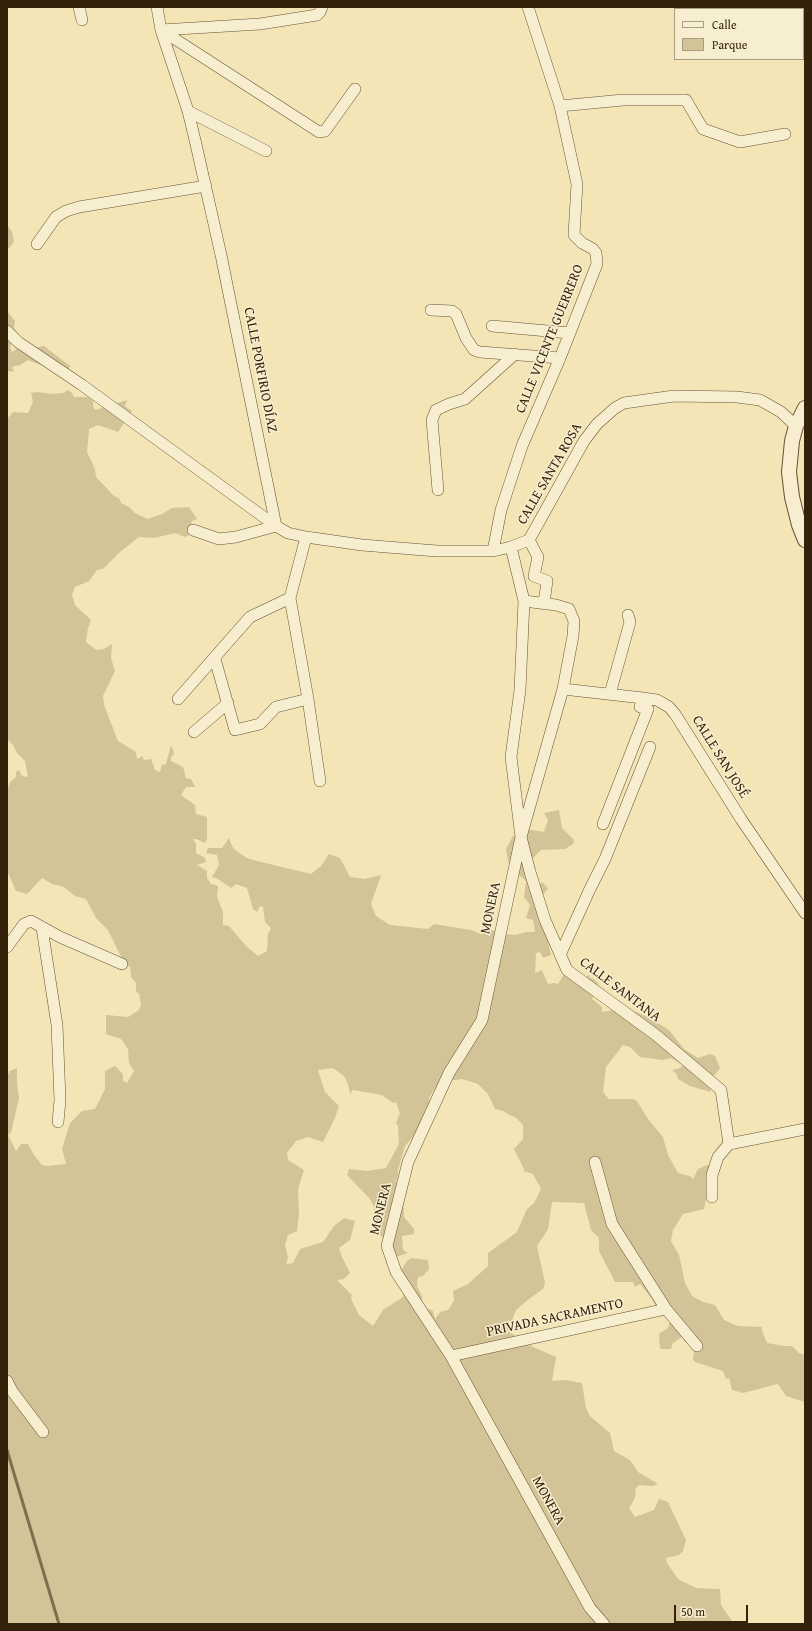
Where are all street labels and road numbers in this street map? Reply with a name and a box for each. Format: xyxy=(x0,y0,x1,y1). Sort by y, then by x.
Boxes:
street label: CALLE VICENTE GUERRERO xyxy=(512,262,588,416)
street label: CALLE PORFIRIO DÍAZ xyxy=(240,306,280,434)
street label: CALLE SANTA ROSA xyxy=(514,420,586,528)
street label: CALLE SAN JOSÉ xyxy=(688,713,752,801)
street label: MONERA xyxy=(477,880,505,936)
street label: CALLE SANTANA xyxy=(576,954,664,1026)
street label: MONERA xyxy=(366,1181,396,1237)
street label: PRIVADA SACRAMENTO xyxy=(485,1295,625,1341)
street label: MONERA xyxy=(528,1474,568,1528)

